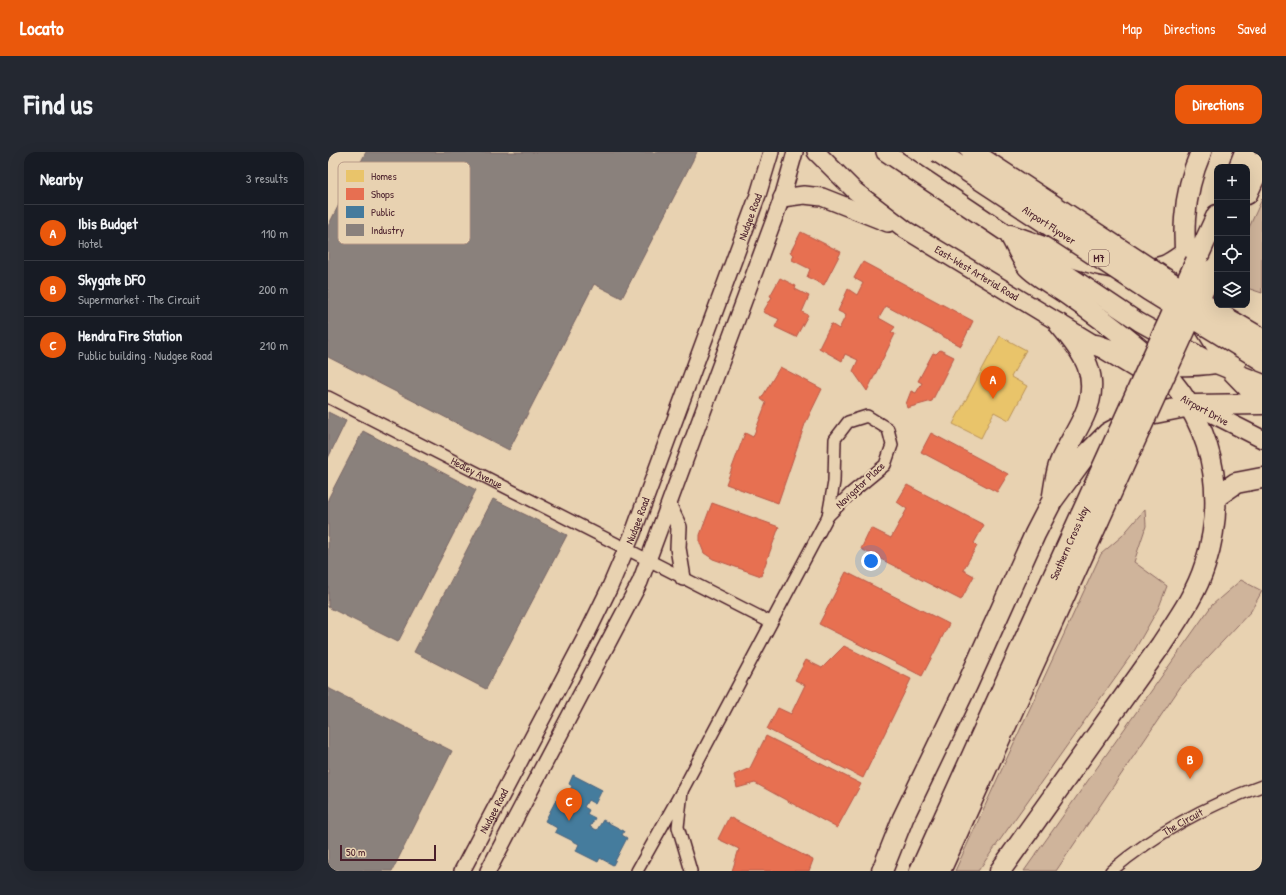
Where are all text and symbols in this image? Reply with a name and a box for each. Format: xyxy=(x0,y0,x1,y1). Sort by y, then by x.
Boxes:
text: Locato xyxy=(20,15,64,41)
text: Map xyxy=(1122,19,1142,38)
text: Directions xyxy=(1164,19,1215,38)
text: Saved xyxy=(1237,19,1266,38)
text: Find us xyxy=(24,85,93,123)
button: Directions xyxy=(1175,85,1262,124)
legend xyxy=(338,162,470,244)
map controls xyxy=(1214,164,1250,308)
button: + xyxy=(1214,164,1250,200)
text: Nearby xyxy=(40,167,83,190)
text: 3 results xyxy=(246,169,288,187)
text: Homes xyxy=(371,169,397,183)
text: Shops xyxy=(371,187,394,201)
street label: Nudgee Road xyxy=(735,191,765,242)
button: − xyxy=(1214,200,1250,236)
street label: Airport Flyover xyxy=(1020,202,1079,248)
text: Public xyxy=(371,205,396,219)
text: Ibis Budget xyxy=(78,213,138,234)
text: Industry xyxy=(371,223,405,237)
text: A xyxy=(50,224,56,242)
text: 110 m xyxy=(261,224,288,242)
text: Hotel xyxy=(78,234,102,252)
button: locate xyxy=(1214,236,1250,272)
street label: East-West Arterial Road xyxy=(932,242,1022,304)
road number: M7 xyxy=(1089,250,1109,266)
text: Skygate DFO xyxy=(78,269,146,290)
button: layers xyxy=(1214,272,1250,308)
text: B xyxy=(50,280,56,298)
text: 200 m xyxy=(258,280,288,298)
text: Supermarket · The Circuit xyxy=(78,290,200,308)
text: Hendra Fire Station xyxy=(78,325,182,346)
text: C xyxy=(49,336,57,354)
text: 210 m xyxy=(260,336,288,354)
text: Public building · Nudgee Road xyxy=(78,346,212,364)
pin: A xyxy=(980,366,1006,399)
street label: Airport Drive xyxy=(1179,391,1232,429)
street label: Hedley Avenue xyxy=(449,454,506,492)
street label: Navigator Place xyxy=(832,458,888,511)
street label: Nudgee Road xyxy=(622,495,653,546)
street label: Southern Cross Way xyxy=(1046,503,1092,582)
your location xyxy=(861,551,881,571)
pin: B xyxy=(1177,746,1203,779)
street label: Nudgee Road xyxy=(476,785,512,836)
pin: C xyxy=(556,788,582,821)
street label: The Circuit xyxy=(1160,805,1205,839)
scale bar xyxy=(340,843,436,862)
text: 50 m xyxy=(346,845,366,859)

